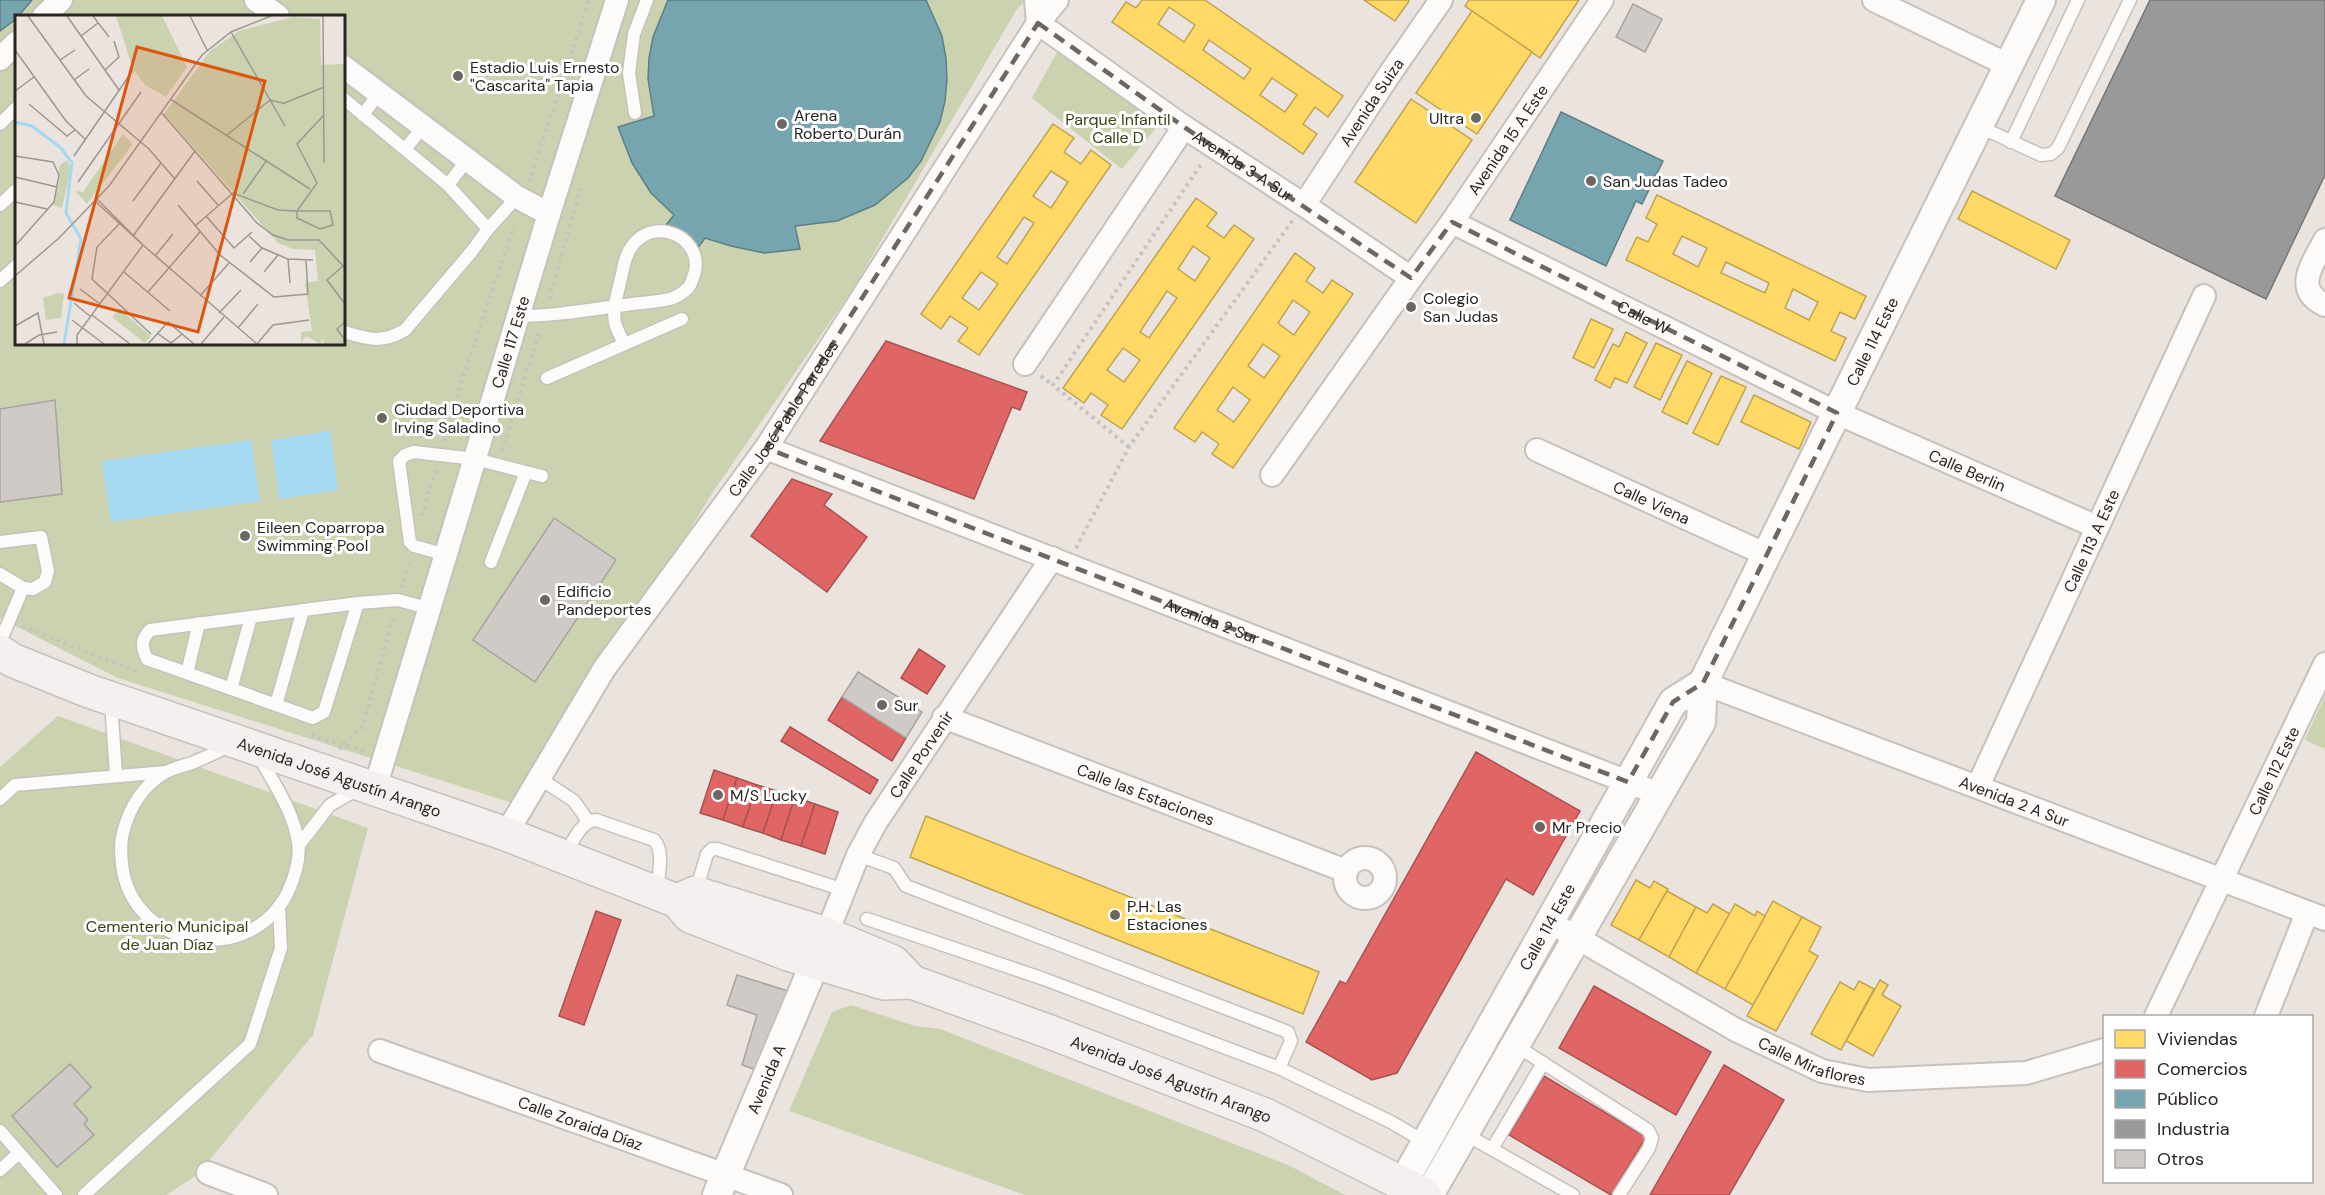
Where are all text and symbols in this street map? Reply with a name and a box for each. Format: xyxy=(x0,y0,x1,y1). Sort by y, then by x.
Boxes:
inset map xyxy=(15,15,345,345)
street label: Avenida Suiza xyxy=(1335,54,1408,150)
place label: Estadio Luis Ernesto "Cascarita" Tapia xyxy=(470,57,620,96)
marker: Estadio Luis Ernesto "Cascarita" Tapia xyxy=(451,69,465,83)
street label: Avenida 15 A Este xyxy=(1463,81,1553,199)
place label: Arena Roberto Durán xyxy=(794,105,901,144)
place label: Ultra xyxy=(1429,108,1464,129)
park label: Parque Infantil Calle D xyxy=(1065,109,1171,148)
marker: Ultra xyxy=(1469,111,1483,125)
marker: Arena Roberto Durán xyxy=(775,117,789,131)
street label: Avenida 3 A Sur xyxy=(1189,126,1297,206)
place label: San Judas Tadeo xyxy=(1603,171,1728,192)
marker: San Judas Tadeo xyxy=(1584,174,1598,188)
place label: Colegio San Judas xyxy=(1423,288,1498,327)
street label: Calle 117 Este xyxy=(487,293,535,391)
street label: Calle 114 Este xyxy=(1842,294,1903,390)
street label: Calle W xyxy=(1614,296,1674,340)
marker: Colegio San Judas xyxy=(1404,300,1418,314)
street label: Calle José Pablo Paredes xyxy=(724,336,843,501)
place label: Ciudad Deportiva Irving Saladino xyxy=(394,399,524,438)
marker: Ciudad Deportiva Irving Saladino xyxy=(375,411,389,425)
street label: Calle Berlin xyxy=(1925,444,2009,497)
street label: Calle Viena xyxy=(1610,476,1693,529)
street label: Calle 113 A Este xyxy=(2059,486,2124,596)
place label: Eileen Coparropa Swimming Pool xyxy=(257,517,385,556)
marker: Eileen Coparropa Swimming Pool xyxy=(238,529,252,543)
place label: Edificio Pandeportes xyxy=(557,581,652,620)
marker: Edificio Pandeportes xyxy=(538,593,552,607)
street label: Avenida 2 Sur xyxy=(1161,593,1262,649)
place label: Sur xyxy=(894,695,918,716)
marker: Sur xyxy=(875,698,889,712)
street label: Calle Porvenir xyxy=(885,707,958,802)
street label: Calle 112 Este xyxy=(2244,723,2304,819)
street label: Avenida José Agustín Arango xyxy=(234,733,444,822)
street label: Calle las Estaciones xyxy=(1074,759,1217,831)
street label: Avenida 2 A Sur xyxy=(1956,771,2072,832)
place label: M/S Lucky xyxy=(730,785,807,806)
marker: M/S Lucky xyxy=(711,788,725,802)
place label: Mr Precio xyxy=(1552,817,1622,838)
marker: Mr Precio xyxy=(1533,820,1547,834)
street label: Calle 114 Este xyxy=(1515,880,1580,974)
place label: P.H. Las Estaciones xyxy=(1127,896,1207,935)
marker: P.H. Las Estaciones xyxy=(1108,908,1122,922)
park label: Cementerio Municipal de Juan Díaz xyxy=(86,916,248,955)
legend xyxy=(2103,1015,2313,1183)
text: Viviendas xyxy=(2157,1027,2238,1051)
street label: Avenida José Agustín Arango xyxy=(1067,1031,1275,1128)
street label: Calle Miraflores xyxy=(1754,1032,1867,1090)
street label: Avenida A xyxy=(742,1041,791,1117)
text: Comercios xyxy=(2157,1057,2248,1081)
text: Público xyxy=(2157,1087,2218,1111)
street label: Calle Zoraida Díaz xyxy=(515,1091,646,1155)
text: Industria xyxy=(2157,1117,2230,1141)
text: Otros xyxy=(2157,1147,2204,1171)

